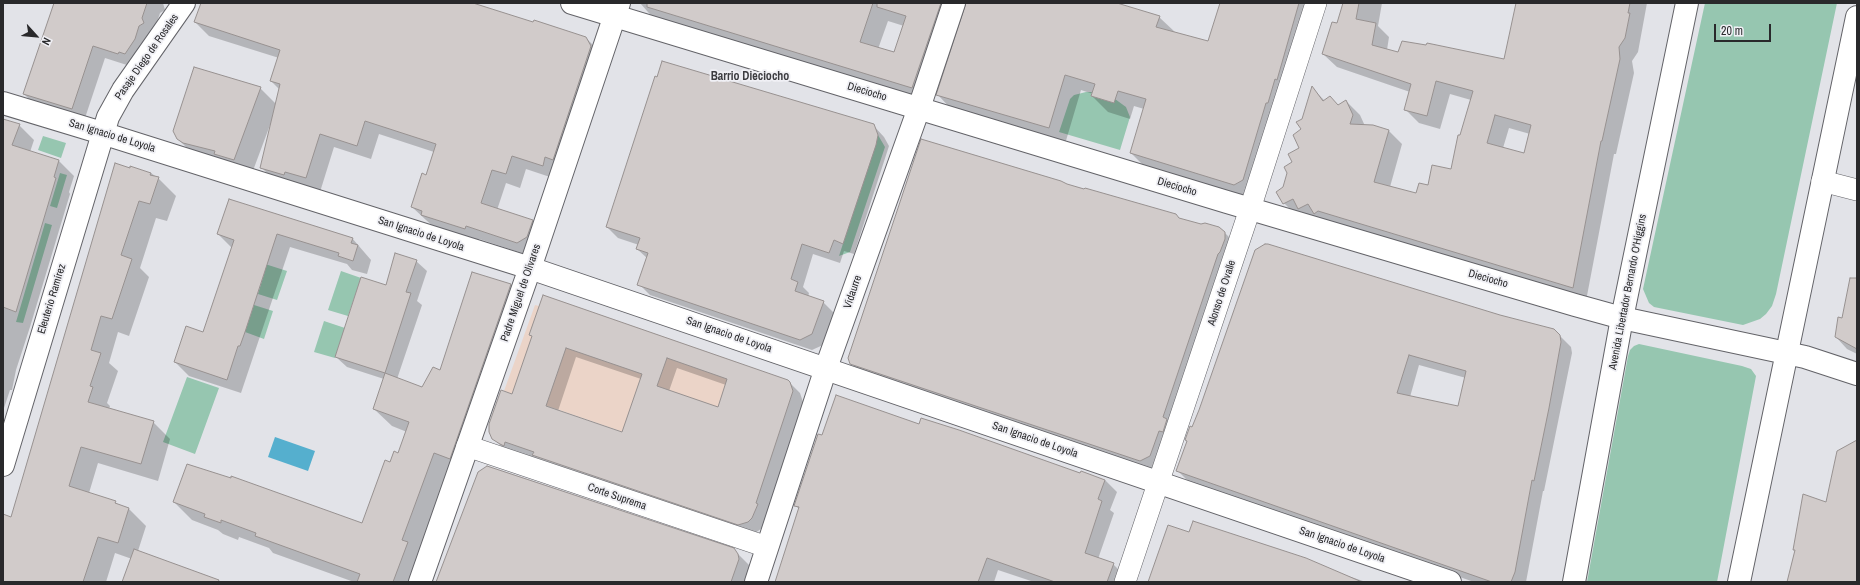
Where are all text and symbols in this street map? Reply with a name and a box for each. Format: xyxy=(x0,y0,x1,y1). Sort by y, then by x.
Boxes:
street label: Pasaje Diego de Rosales xyxy=(112,12,182,102)
north arrow xyxy=(16,16,56,56)
scale bar xyxy=(1716,16,1773,42)
text: 20 m xyxy=(1721,23,1743,39)
text: N xyxy=(39,35,54,48)
district label: Barrio Dieciocho xyxy=(711,70,789,84)
street label: Dieciocho xyxy=(846,80,888,104)
street label: San Ignacio de Loyola xyxy=(67,117,157,155)
street label: Dieciocho xyxy=(1156,175,1198,199)
street label: Avenida Libertador Bernardo O'Higgins xyxy=(1606,213,1650,371)
street label: San Ignacio de Loyola xyxy=(376,214,466,254)
street label: Padre Miguel de Olivares xyxy=(498,242,544,344)
street label: Alonso de Ovalle xyxy=(1205,259,1239,327)
street label: Eleuterio Ramírez xyxy=(35,262,69,336)
street label: Dieciocho xyxy=(1467,267,1509,291)
street label: Vidaurre xyxy=(841,274,865,310)
street label: San Ignacio de Loyola xyxy=(684,314,774,356)
street label: San Ignacio de Loyola xyxy=(990,419,1080,461)
street label: Corte Suprema xyxy=(586,481,648,513)
street label: San Ignacio de Loyola xyxy=(1297,524,1387,566)

